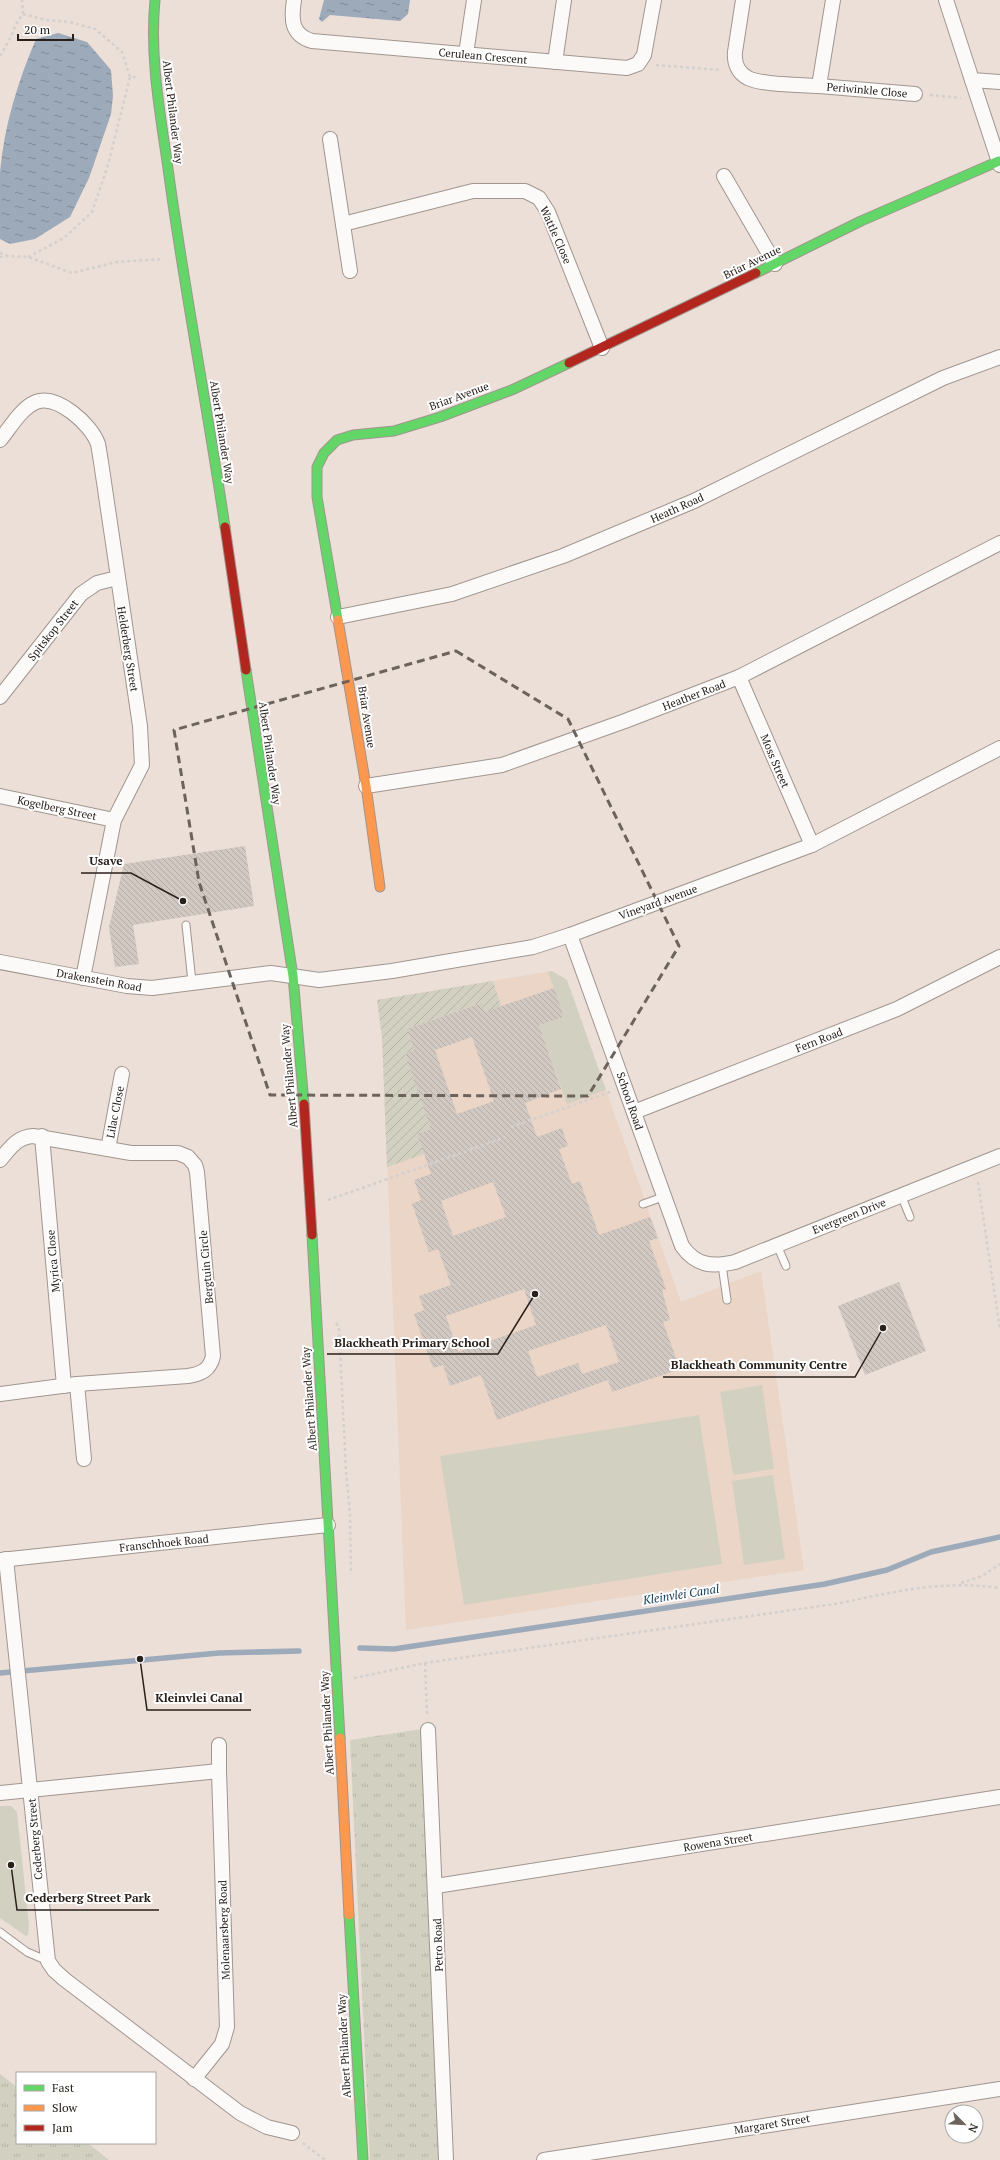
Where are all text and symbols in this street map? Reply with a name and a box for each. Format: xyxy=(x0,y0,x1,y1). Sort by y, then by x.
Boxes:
scale bar xyxy=(18,16,73,42)
text: 20 m xyxy=(24,22,51,37)
street label: Cerulean Crescent xyxy=(438,45,528,67)
street label: Albert Philander Way xyxy=(160,59,186,165)
street label: Periwinkle Close xyxy=(826,79,908,101)
street label: Wattle Close xyxy=(537,204,575,266)
street label: Briar Avenue xyxy=(721,242,784,282)
street label: Albert Philander Way xyxy=(207,379,237,485)
street label: Briar Avenue xyxy=(427,379,491,413)
street label: Heath Road xyxy=(648,490,706,526)
street label: Spitskop Street xyxy=(25,596,81,664)
street label: Helderberg Street xyxy=(114,605,142,693)
street label: Heather Road xyxy=(660,677,728,713)
street label: Briar Avenue xyxy=(355,685,379,749)
street label: Albert Philander Way xyxy=(256,700,284,806)
street label: Moss Street xyxy=(757,732,793,790)
street label: Kogelberg Street xyxy=(16,793,98,823)
callout: Usave xyxy=(81,849,131,873)
text: Usave xyxy=(89,853,123,868)
street label: Vineyard Avenue xyxy=(617,881,700,923)
street label: Drakenstein Road xyxy=(55,966,143,994)
street label: Albert Philander Way xyxy=(277,1023,301,1129)
street label: Fern Road xyxy=(793,1025,845,1055)
street label: School Road xyxy=(614,1070,646,1132)
street label: Lilac Close xyxy=(103,1084,127,1139)
street label: Evergreen Drive xyxy=(810,1195,888,1237)
street label: Myrica Close xyxy=(43,1229,63,1293)
street label: Bergtuin Circle xyxy=(196,1229,216,1304)
callout: Blackheath Primary School xyxy=(327,1330,498,1354)
text: Blackheath Primary School xyxy=(334,1335,490,1350)
street label: Albert Philander Way xyxy=(298,1346,320,1451)
callout: Blackheath Community Centre xyxy=(663,1353,855,1377)
text: Blackheath Community Centre xyxy=(671,1357,848,1372)
street label: Franschhoek Road xyxy=(119,1531,209,1555)
water label: Kleinvlei Canal xyxy=(641,1580,721,1608)
street label: Albert Philander Way xyxy=(317,1670,337,1775)
callout: Kleinvlei Canal xyxy=(147,1686,251,1710)
text: Kleinvlei Canal xyxy=(155,1690,243,1705)
street label: Cederberg Street xyxy=(24,1798,46,1880)
street label: Rowena Street xyxy=(682,1830,754,1854)
street label: Molenaarsberg Road xyxy=(215,1880,233,1980)
callout: Cederberg Street Park xyxy=(17,1886,159,1910)
text: Cederberg Street Park xyxy=(25,1890,151,1905)
street label: Petro Road xyxy=(430,1918,446,1972)
street label: Albert Philander Way xyxy=(334,1993,354,2098)
legend xyxy=(16,2072,156,2144)
text: Fast xyxy=(52,2080,75,2095)
text: Slow xyxy=(52,2100,78,2115)
north arrow xyxy=(944,2104,984,2144)
street label: Margaret Street xyxy=(733,2111,811,2137)
text: Jam xyxy=(52,2120,73,2135)
text: N xyxy=(965,2121,981,2135)

